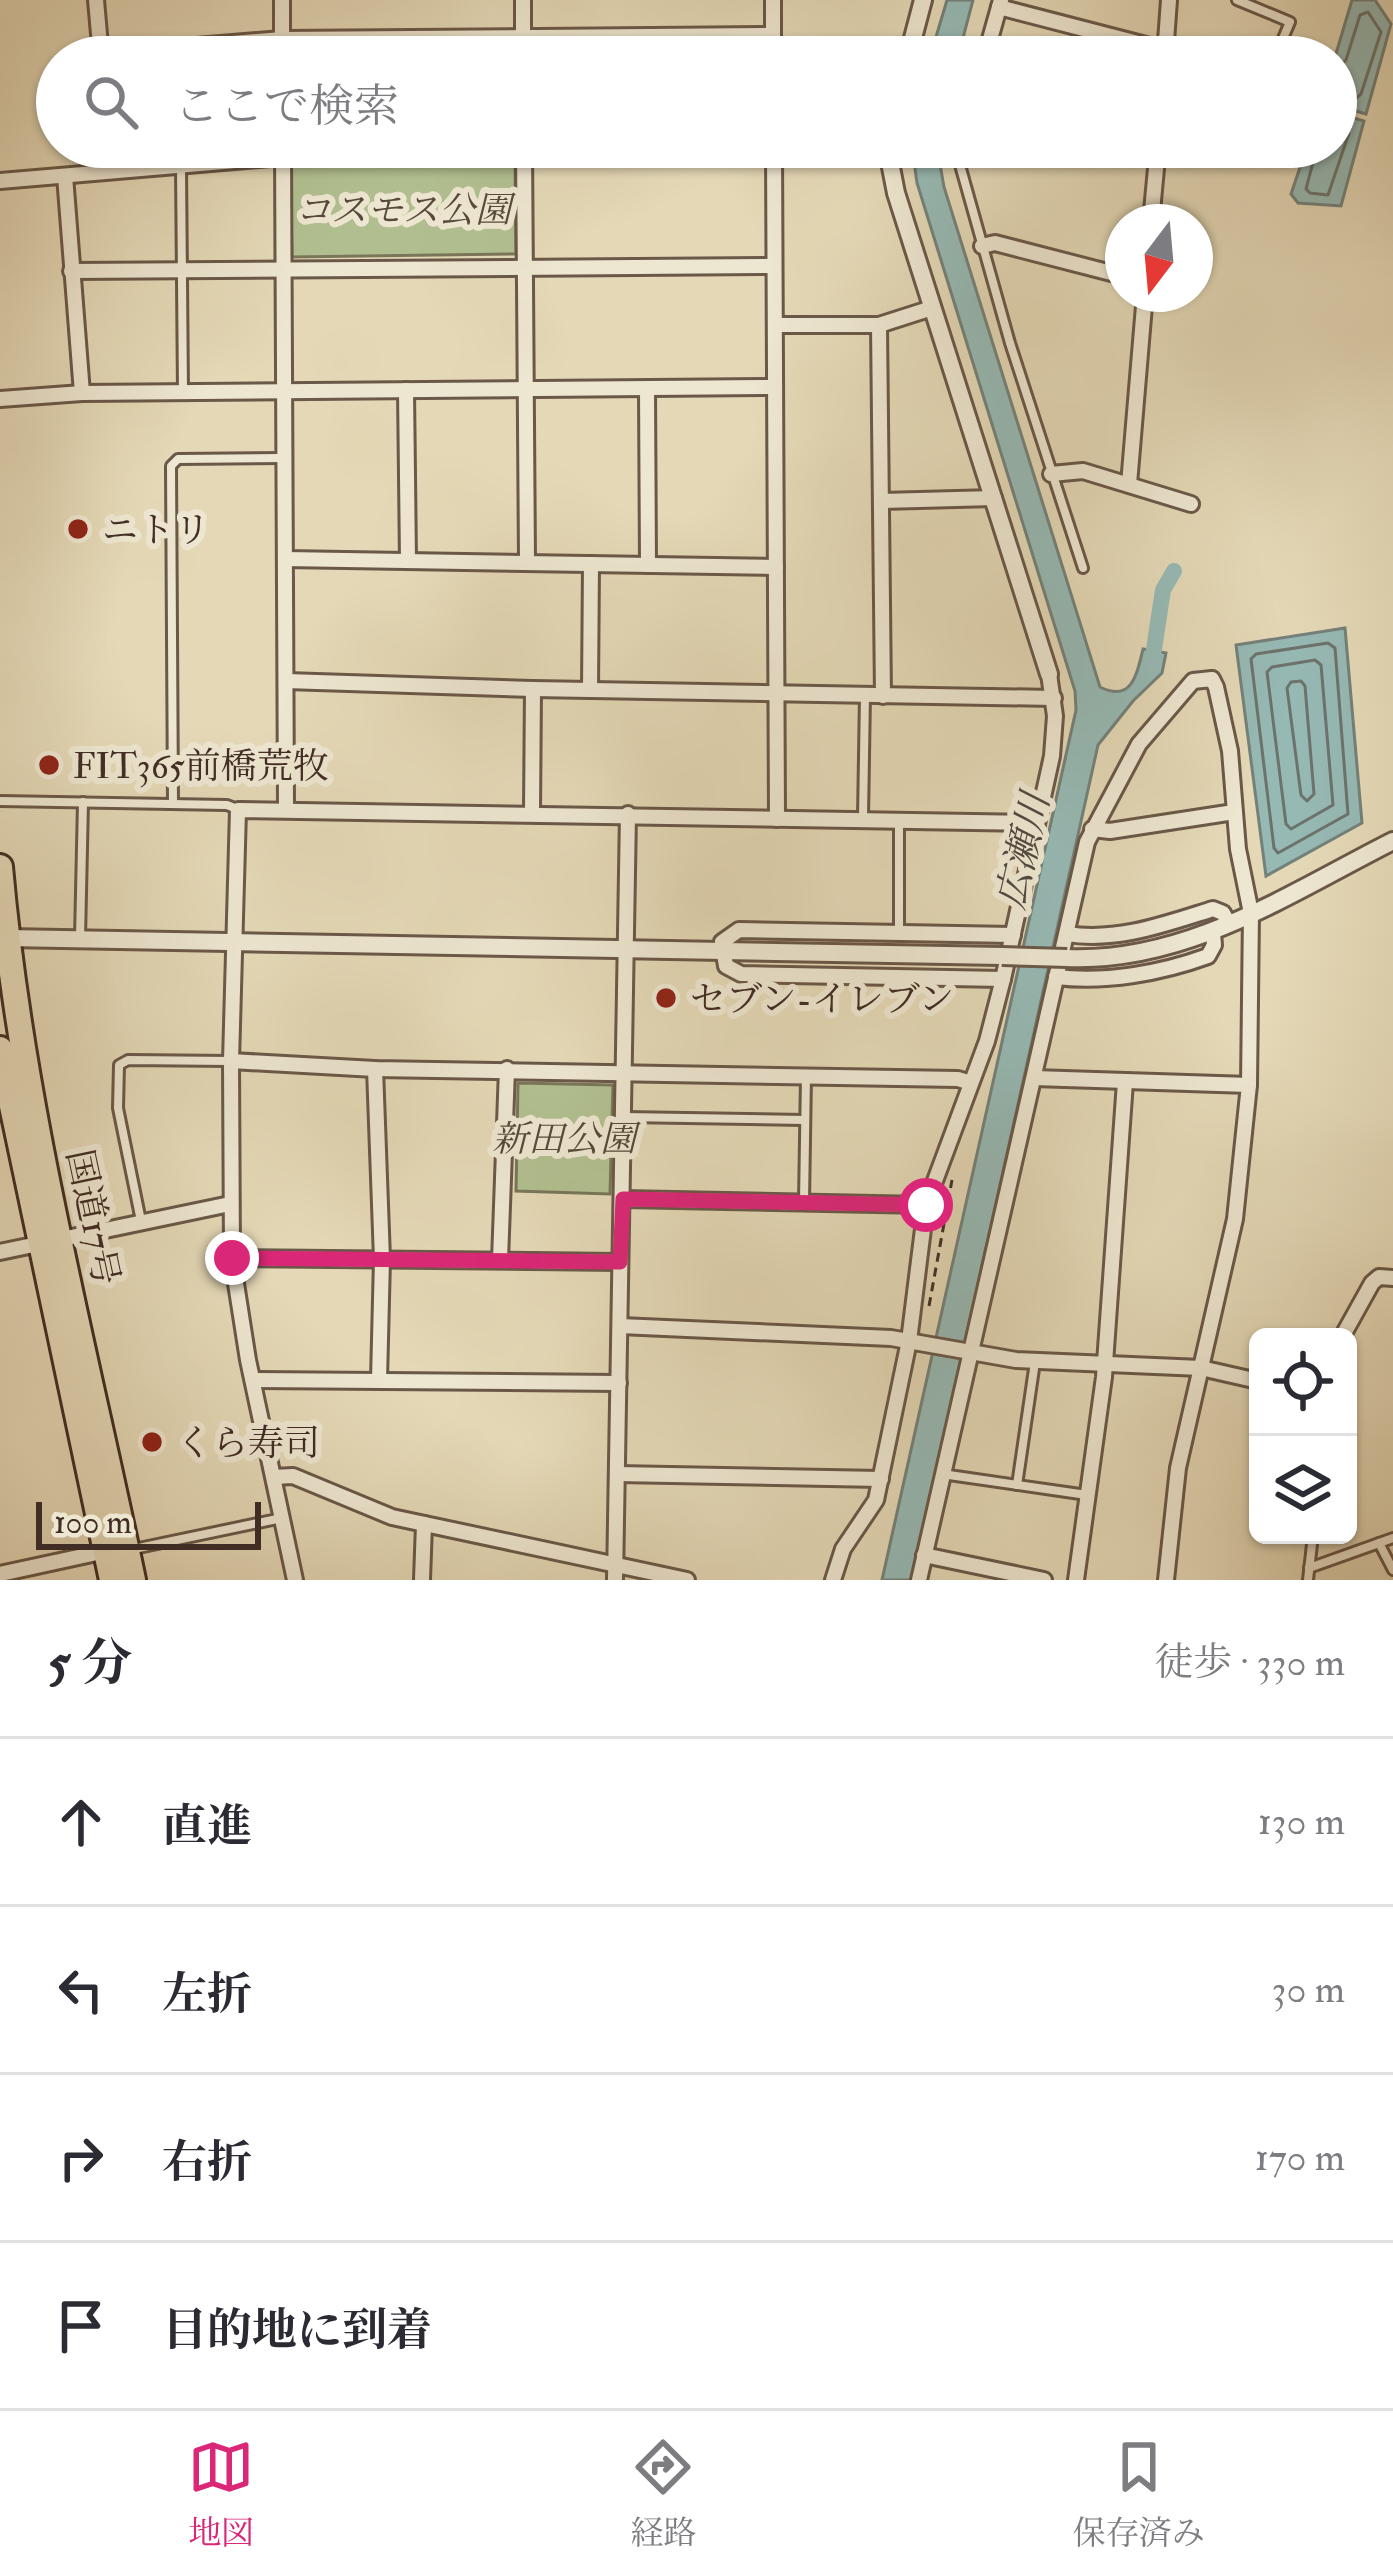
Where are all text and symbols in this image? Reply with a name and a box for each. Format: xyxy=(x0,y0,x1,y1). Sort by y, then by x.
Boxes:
search box xyxy=(36,36,1357,168)
icon: search xyxy=(78,69,144,135)
text: ここで検索 xyxy=(174,79,399,135)
park label: コスモス公園 xyxy=(295,188,516,233)
north arrow xyxy=(1105,204,1213,312)
place label: ニトリ xyxy=(102,508,210,553)
marker: ニトリ xyxy=(65,516,91,542)
place label: FIT365前橋荒牧 xyxy=(73,744,329,789)
marker: FIT365前橋荒牧 xyxy=(36,752,62,778)
water label: 広瀬川 xyxy=(986,785,1061,914)
place label: セブン-イレブン xyxy=(690,977,954,1022)
marker: セブン-イレブン xyxy=(653,985,679,1011)
park label: 新田公園 xyxy=(492,1117,641,1162)
street label: 国道17号 xyxy=(56,1145,129,1289)
route start xyxy=(899,1178,953,1232)
route end xyxy=(205,1231,259,1285)
map controls xyxy=(1249,1328,1357,1544)
button: locate xyxy=(1249,1328,1357,1436)
place label: くら寿司 xyxy=(176,1421,320,1466)
marker: くら寿司 xyxy=(139,1429,165,1455)
button: layers xyxy=(1249,1436,1357,1544)
scale bar xyxy=(36,1496,261,1549)
text: 100 m xyxy=(54,1502,132,1543)
text: 5 分 xyxy=(48,1632,132,1696)
text: 徒歩 · 330 m xyxy=(1155,1638,1345,1687)
icon: ahead xyxy=(48,1789,114,1855)
text: 130 m xyxy=(1258,1797,1345,1846)
text: 直進 xyxy=(162,1799,252,1855)
icon: left xyxy=(48,1957,114,2023)
text: 30 m xyxy=(1272,1965,1345,2014)
text: 左折 xyxy=(162,1967,252,2023)
icon: right xyxy=(48,2125,114,2191)
text: 170 m xyxy=(1255,2133,1345,2182)
text: 右折 xyxy=(162,2135,252,2191)
icon: arrive xyxy=(48,2293,114,2359)
text: 目的地に到着 xyxy=(162,2303,432,2359)
tab: 地図 xyxy=(188,2434,254,2554)
tab: 経路 xyxy=(630,2434,696,2554)
tab: 保存済み xyxy=(1073,2434,1205,2554)

